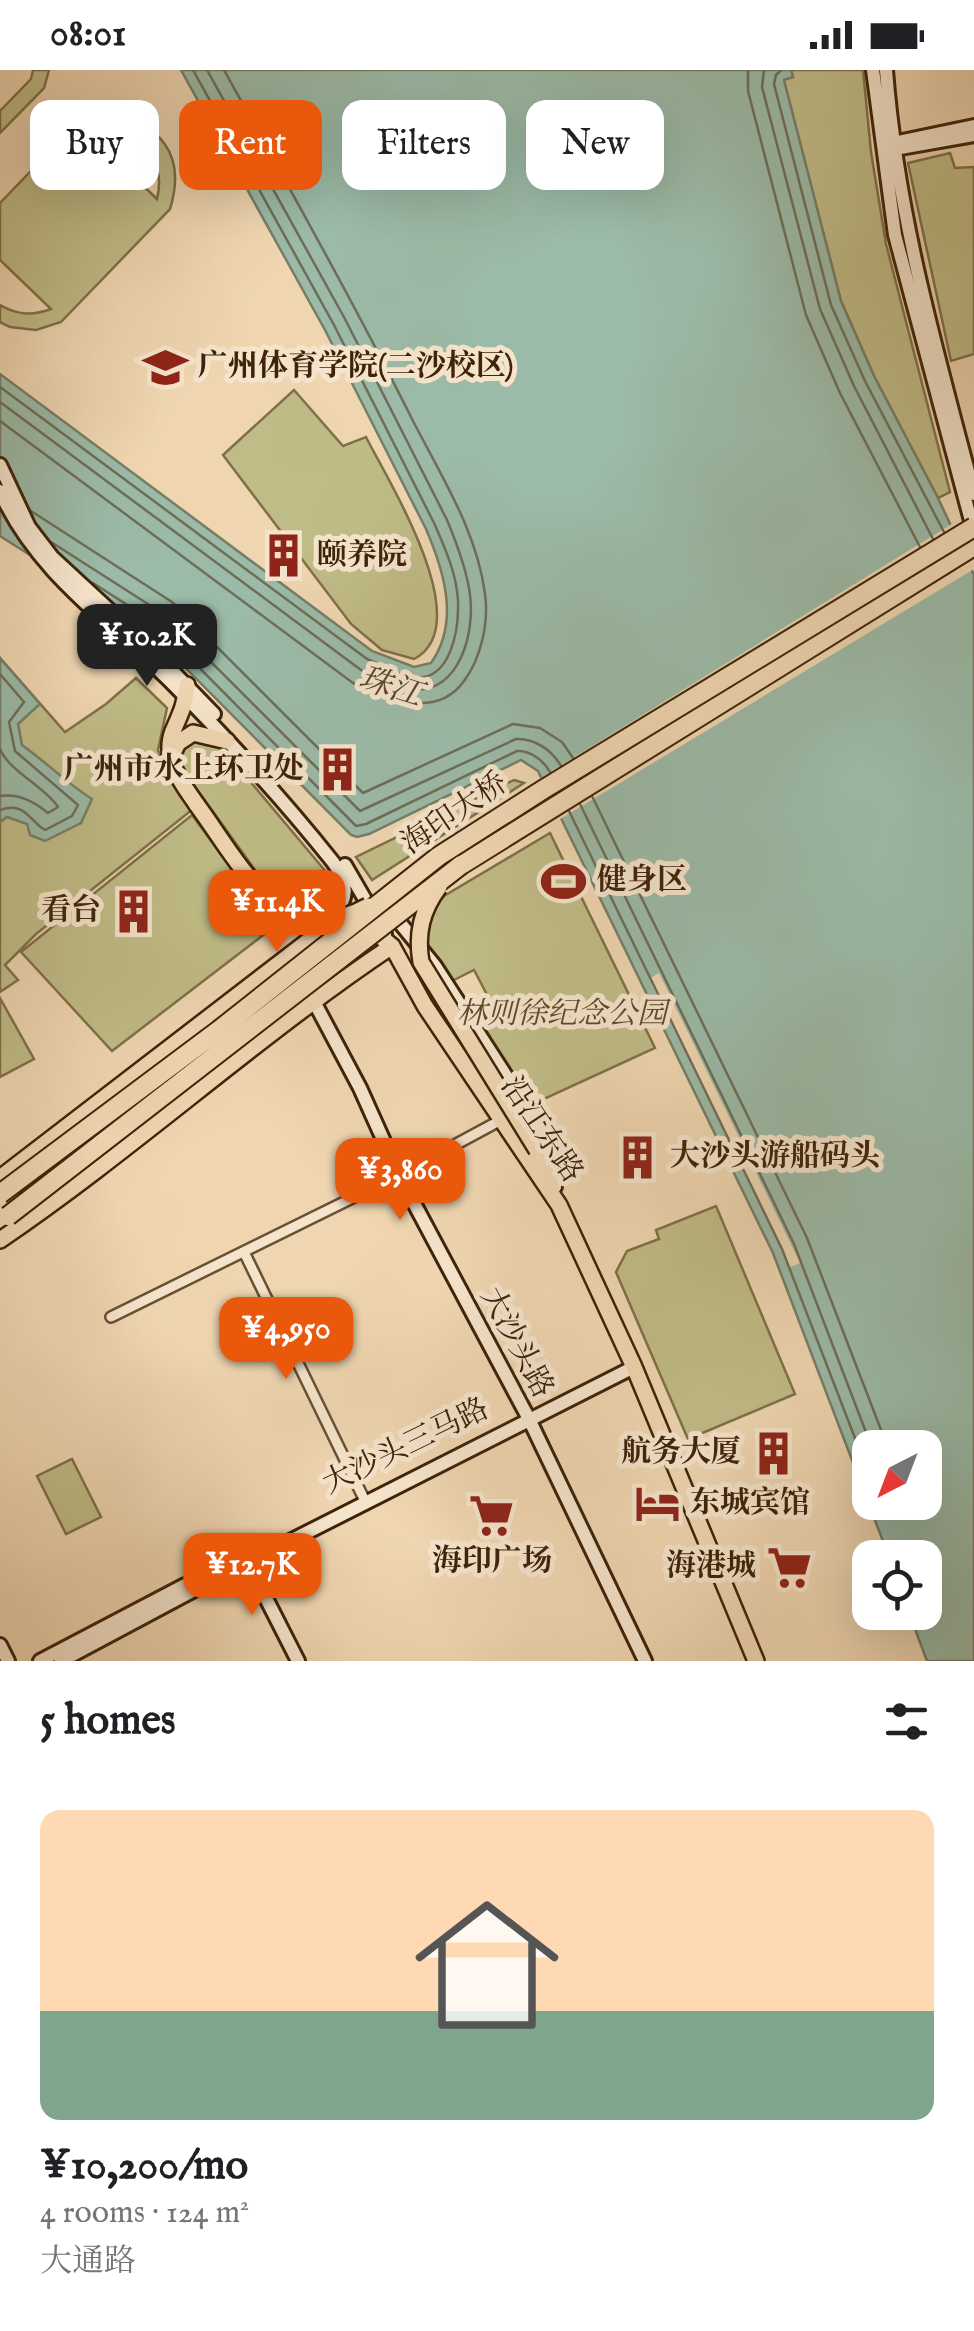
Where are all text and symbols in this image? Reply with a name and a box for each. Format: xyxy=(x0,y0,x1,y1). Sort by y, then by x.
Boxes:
text: 08:01 xyxy=(50,11,126,59)
chip: Buy xyxy=(30,100,159,190)
chip: Rent xyxy=(179,100,322,190)
chip: Filters xyxy=(342,100,506,190)
chip: New xyxy=(526,100,664,190)
school or university icon: 广州体育学院(二沙校区) xyxy=(141,343,189,391)
place label: 广州体育学院(二沙校区) xyxy=(198,348,513,386)
building icon: 颐养院 xyxy=(260,532,308,580)
place label: 颐养院 xyxy=(317,537,407,575)
pin: ¥10.2K xyxy=(66,604,228,689)
text: ¥10.2K xyxy=(99,616,195,657)
water label: 珠江 xyxy=(353,659,430,718)
building icon: 广州市水上环卫处 xyxy=(313,746,361,794)
place label: 广州市水上环卫处 xyxy=(64,751,304,789)
street label: 海印大桥 xyxy=(395,765,515,863)
sports icon: 健身区 xyxy=(540,857,588,905)
place label: 健身区 xyxy=(597,862,687,900)
pin: ¥11.4K xyxy=(196,870,358,955)
text: ¥11.4K xyxy=(230,882,324,923)
building icon: 看台 xyxy=(110,887,158,935)
place label: 看台 xyxy=(41,892,101,930)
park label: 林则徐纪念公园 xyxy=(457,996,671,1034)
street label: 沿江东路 xyxy=(492,1070,590,1190)
building icon: 大沙头游船码头 xyxy=(613,1133,661,1181)
pin: ¥3,860 xyxy=(319,1138,481,1223)
place label: 大沙头游船码头 xyxy=(670,1138,880,1176)
text: ¥3,860 xyxy=(357,1150,443,1191)
street label: 大沙头路 xyxy=(471,1281,561,1405)
pin: ¥4,950 xyxy=(205,1297,367,1382)
text: ¥4,950 xyxy=(241,1309,331,1350)
street label: 大沙头三马路 xyxy=(317,1390,495,1504)
building icon: 航务大厦 xyxy=(750,1429,798,1477)
north arrow xyxy=(852,1430,942,1520)
map controls xyxy=(852,1430,942,1630)
place label: 航务大厦 xyxy=(621,1434,741,1472)
hotel icon: 东城宾馆 xyxy=(633,1480,681,1528)
place label: 东城宾馆 xyxy=(690,1485,810,1523)
supermarket icon: 海印广场 xyxy=(468,1491,516,1539)
pin: ¥12.7K xyxy=(171,1533,333,1618)
button: locate xyxy=(852,1540,942,1630)
place label: 海印广场 xyxy=(432,1543,552,1581)
supermarket icon: 海港城 xyxy=(765,1543,813,1591)
text: ¥12.7K xyxy=(205,1545,299,1586)
place label: 海港城 xyxy=(666,1548,756,1586)
icon: filters xyxy=(879,1694,934,1749)
text: 5 homes xyxy=(40,1695,176,1748)
icon: home xyxy=(397,1875,577,2055)
text: ¥10,200/mo xyxy=(40,2140,248,2193)
text: 4 rooms · 124 m² xyxy=(40,2193,249,2234)
text: 大通路 xyxy=(40,2242,136,2283)

